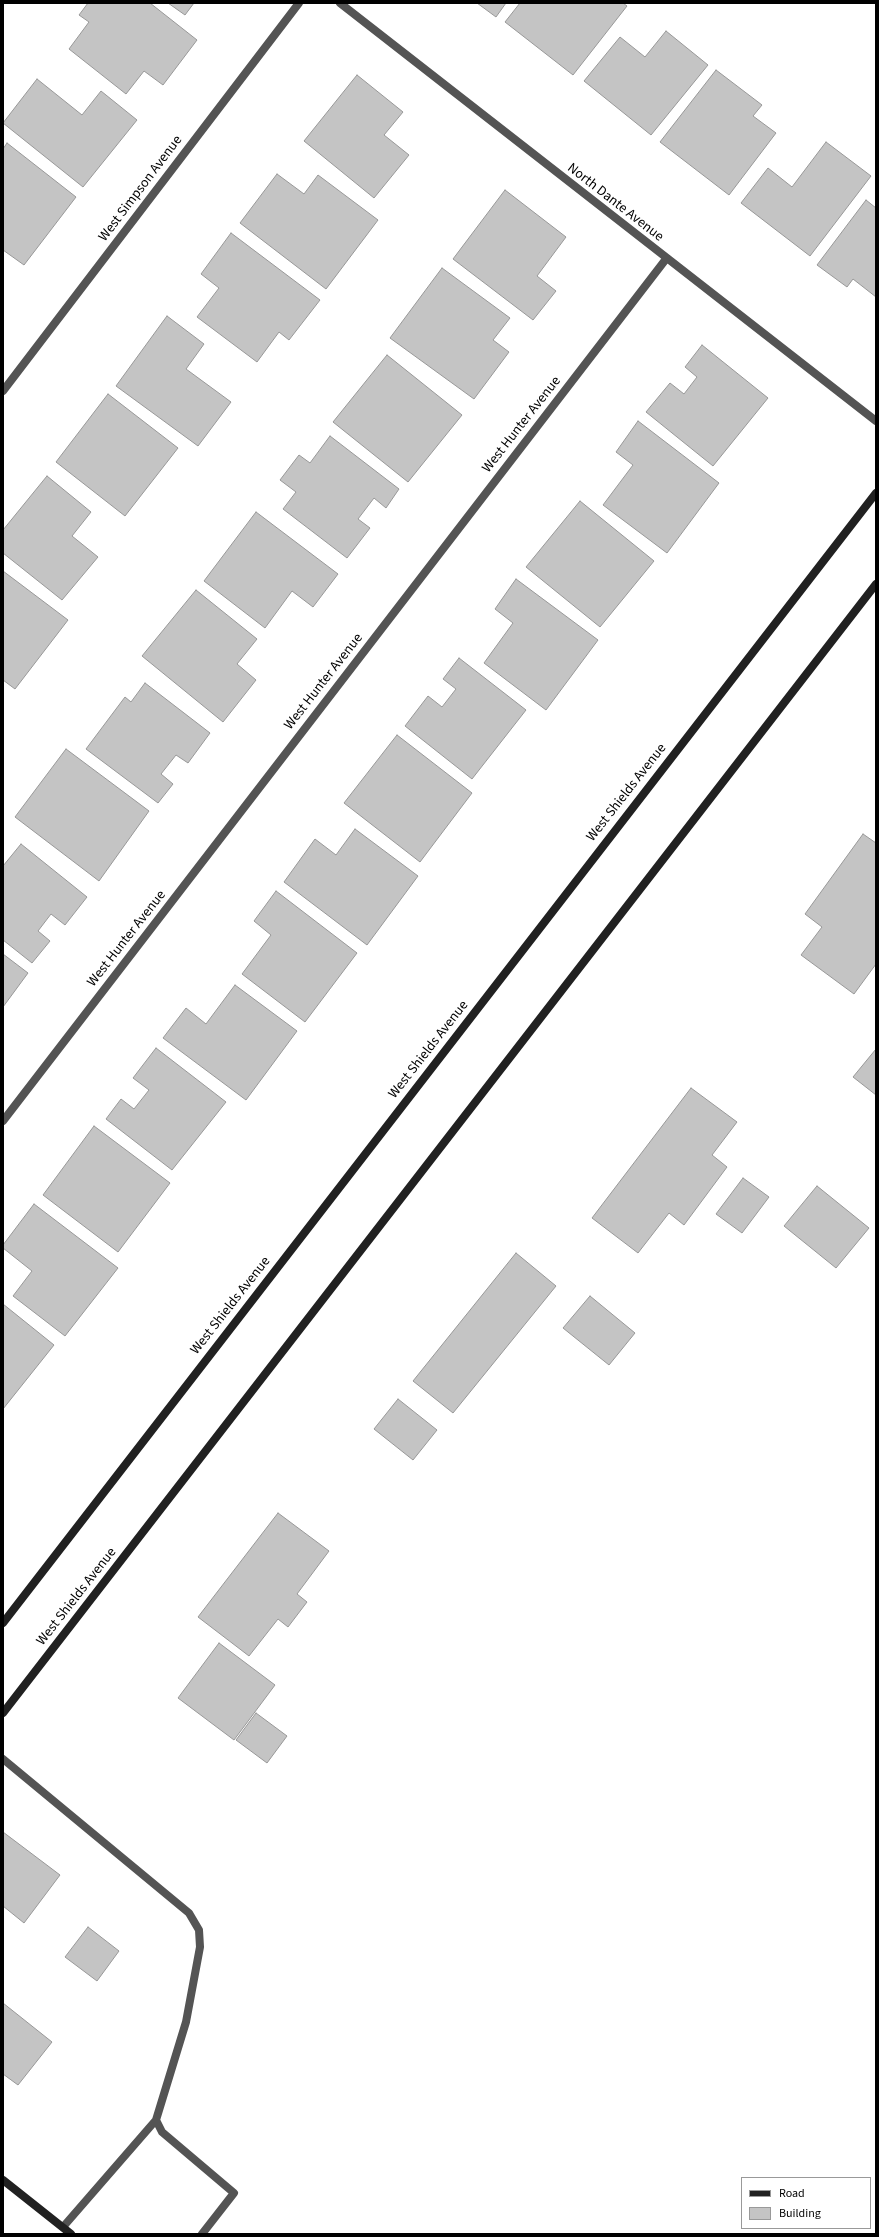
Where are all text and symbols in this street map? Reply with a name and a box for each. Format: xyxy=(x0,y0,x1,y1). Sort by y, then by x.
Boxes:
street label: West Simpson Avenue xyxy=(96,133,186,245)
street label: North Dante Avenue xyxy=(564,160,666,246)
street label: West Hunter Avenue xyxy=(479,373,565,477)
street label: West Hunter Avenue xyxy=(281,630,367,734)
street label: West Shields Avenue xyxy=(584,741,670,845)
street label: West Hunter Avenue xyxy=(84,887,170,991)
street label: West Shields Avenue xyxy=(386,998,472,1102)
street label: West Shields Avenue xyxy=(188,1254,274,1358)
street label: West Shields Avenue xyxy=(34,1545,120,1649)
legend xyxy=(741,2177,871,2229)
text: Road xyxy=(779,2185,805,2202)
text: Building xyxy=(779,2205,821,2222)

